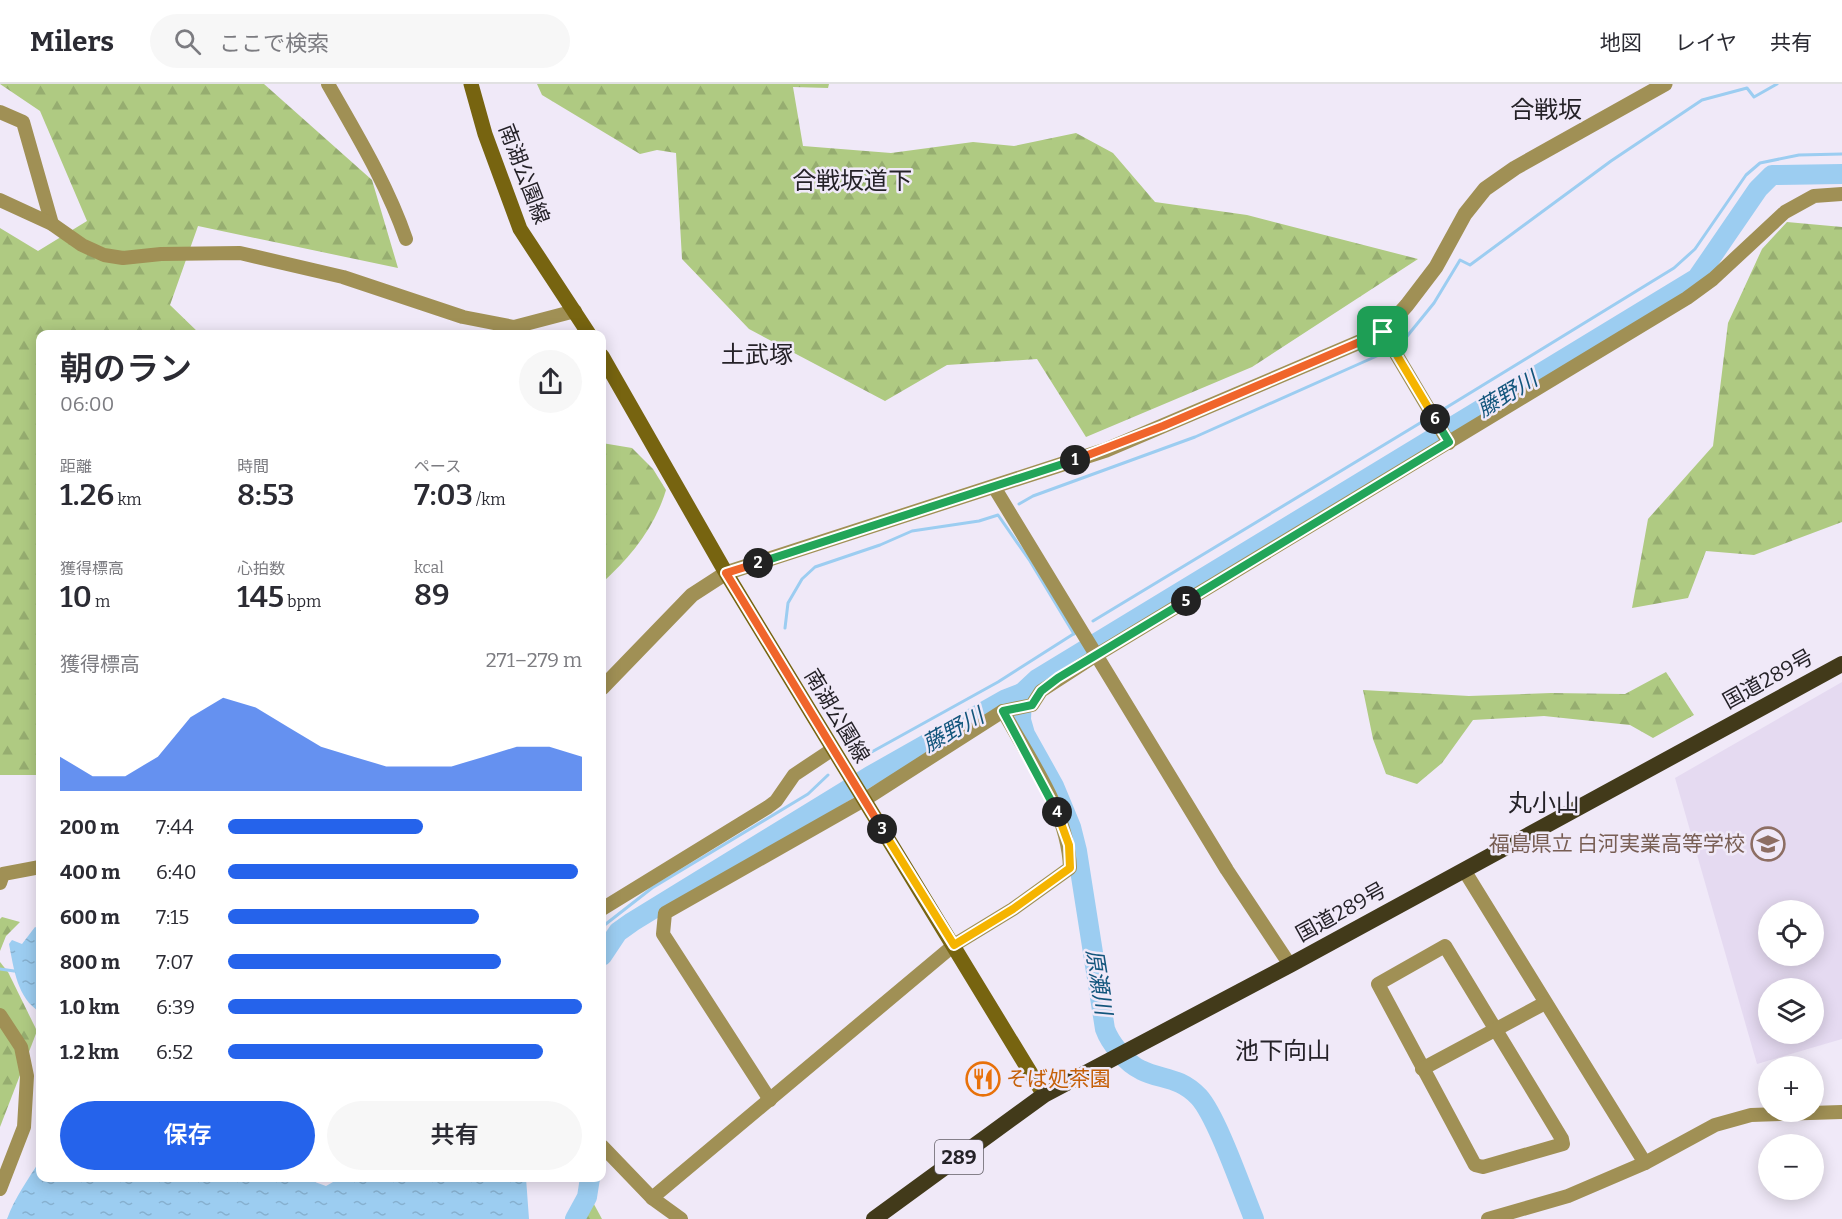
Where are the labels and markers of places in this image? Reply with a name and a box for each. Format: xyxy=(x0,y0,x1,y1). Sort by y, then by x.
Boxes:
pin xyxy=(1357,306,1408,357)
pin: 6 xyxy=(1420,404,1450,434)
pin: 1 xyxy=(1060,445,1090,475)
pin: 2 xyxy=(743,548,773,578)
pin: 5 xyxy=(1171,586,1201,616)
pin: 4 xyxy=(1042,797,1072,827)
pin: 3 xyxy=(867,814,897,844)
school or university icon: 福島県立 白河実業高等学校 xyxy=(1750,826,1786,862)
place label: 福島県立 白河実業高等学校 xyxy=(1489,831,1745,857)
restaurant icon: そば処茶園 xyxy=(965,1061,1001,1097)
place label: そば処茶園 xyxy=(1006,1066,1111,1092)

